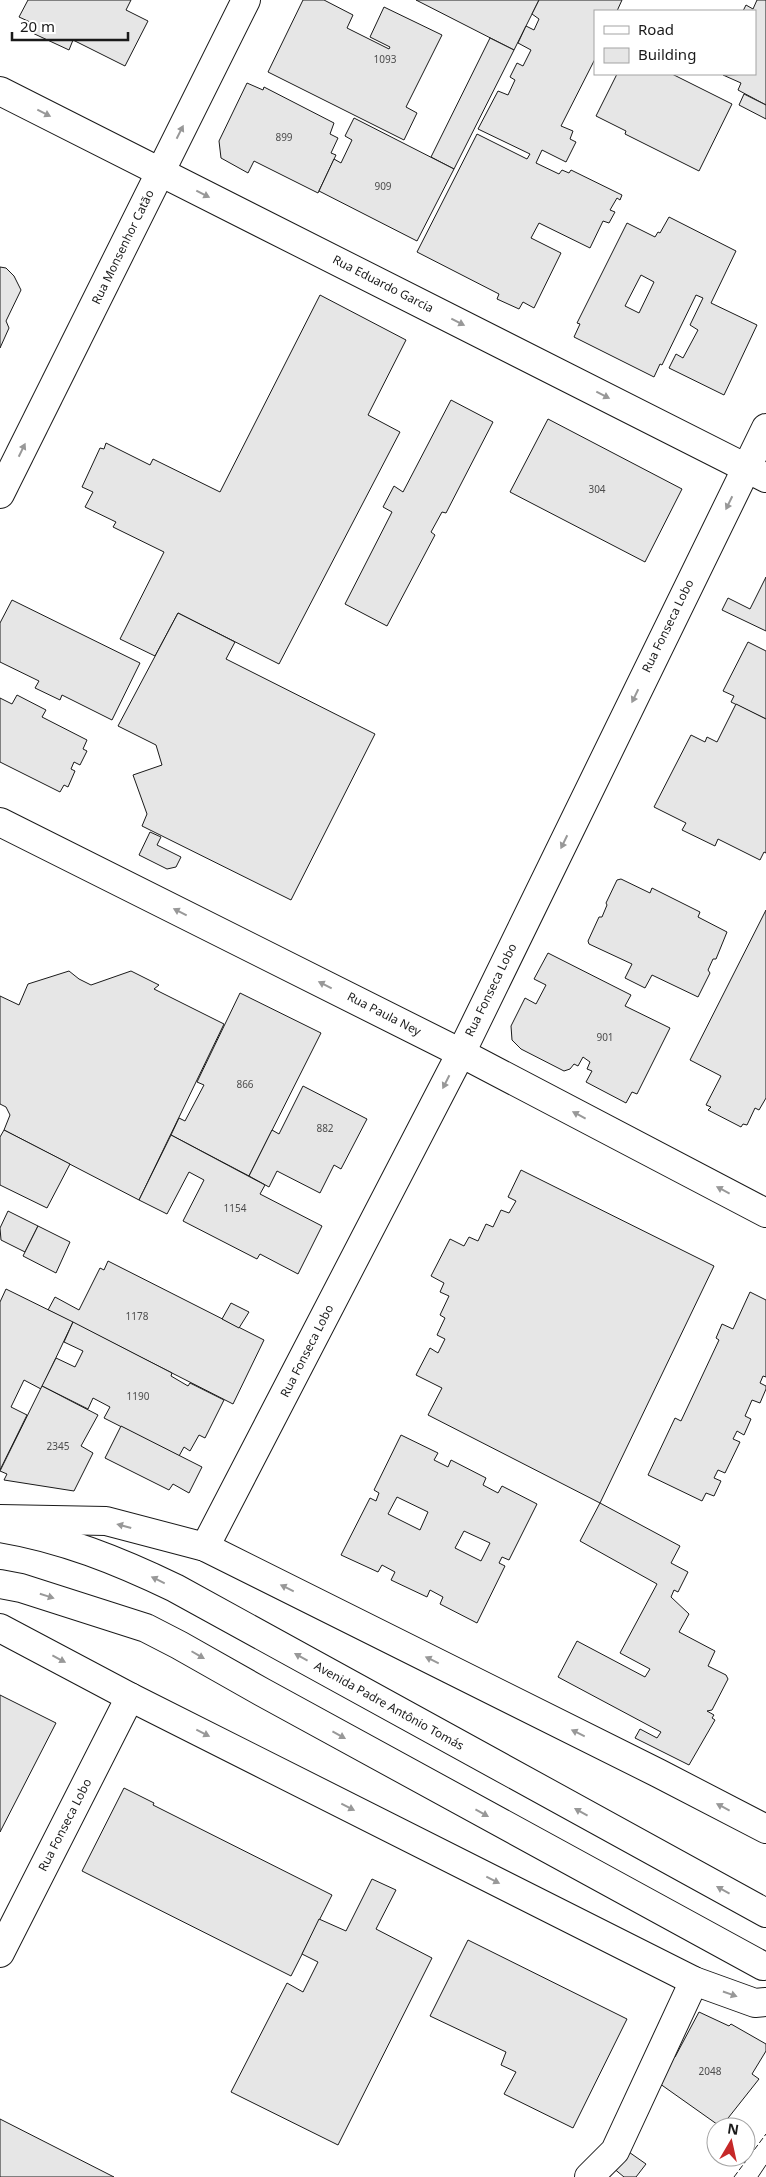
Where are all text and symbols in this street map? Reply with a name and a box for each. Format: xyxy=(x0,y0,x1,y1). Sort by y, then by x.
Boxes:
scale bar xyxy=(12,10,129,42)
legend xyxy=(594,10,756,75)
text: 20 m xyxy=(20,16,55,36)
text: Road xyxy=(638,19,674,39)
text: Building xyxy=(638,44,696,64)
house number: 1093 xyxy=(374,52,397,66)
one-way arrow xyxy=(36,109,51,117)
one-way arrow xyxy=(175,125,184,140)
house number: 899 xyxy=(275,130,293,144)
house number: 909 xyxy=(374,179,392,193)
street label: Rua Monsenhor Catão xyxy=(87,187,158,307)
one-way arrow xyxy=(196,190,210,198)
street label: Rua Eduardo Garcia xyxy=(330,251,437,316)
one-way arrow xyxy=(450,318,465,326)
one-way arrow xyxy=(596,391,610,399)
one-way arrow xyxy=(18,443,26,458)
house number: 304 xyxy=(588,482,606,496)
one-way arrow xyxy=(724,495,733,510)
street label: Rua Fonseca Lobo xyxy=(638,576,698,675)
one-way arrow xyxy=(630,689,638,703)
one-way arrow xyxy=(559,835,567,849)
one-way arrow xyxy=(173,908,187,916)
street label: Rua Fonseca Lobo xyxy=(461,940,521,1039)
one-way arrow xyxy=(318,981,332,989)
street label: Rua Paula Ney xyxy=(344,988,425,1040)
house number: 901 xyxy=(596,1030,614,1044)
one-way arrow xyxy=(442,1075,450,1089)
house number: 866 xyxy=(236,1077,254,1091)
one-way arrow xyxy=(572,1111,586,1119)
house number: 882 xyxy=(316,1121,334,1135)
one-way arrow xyxy=(716,1186,730,1194)
house number: 1154 xyxy=(224,1201,247,1215)
street label: Rua Fonseca Lobo xyxy=(276,1301,337,1400)
house number: 1178 xyxy=(126,1309,149,1323)
house number: 1190 xyxy=(127,1389,150,1403)
house number: 2345 xyxy=(47,1439,70,1453)
one-way arrow xyxy=(117,1522,132,1530)
one-way arrow xyxy=(151,1575,165,1583)
one-way arrow xyxy=(280,1584,294,1592)
one-way arrow xyxy=(40,1593,55,1601)
one-way arrow xyxy=(191,1651,204,1660)
one-way arrow xyxy=(293,1653,308,1661)
one-way arrow xyxy=(51,1655,66,1663)
one-way arrow xyxy=(425,1656,440,1665)
street label: Avenida Padre Antônio Tomás xyxy=(311,1657,467,1754)
one-way arrow xyxy=(196,1729,210,1737)
one-way arrow xyxy=(571,1729,585,1737)
one-way arrow xyxy=(332,1731,347,1739)
street label: Rua Fonseca Lobo xyxy=(34,1775,95,1874)
one-way arrow xyxy=(341,1803,355,1811)
one-way arrow xyxy=(716,1803,730,1811)
one-way arrow xyxy=(574,1807,588,1816)
one-way arrow xyxy=(475,1809,489,1817)
one-way arrow xyxy=(486,1876,500,1884)
one-way arrow xyxy=(716,1886,731,1894)
one-way arrow xyxy=(722,1991,737,1998)
house number: 2048 xyxy=(699,2064,722,2078)
north arrow xyxy=(706,2117,756,2167)
text: N xyxy=(726,2118,740,2139)

